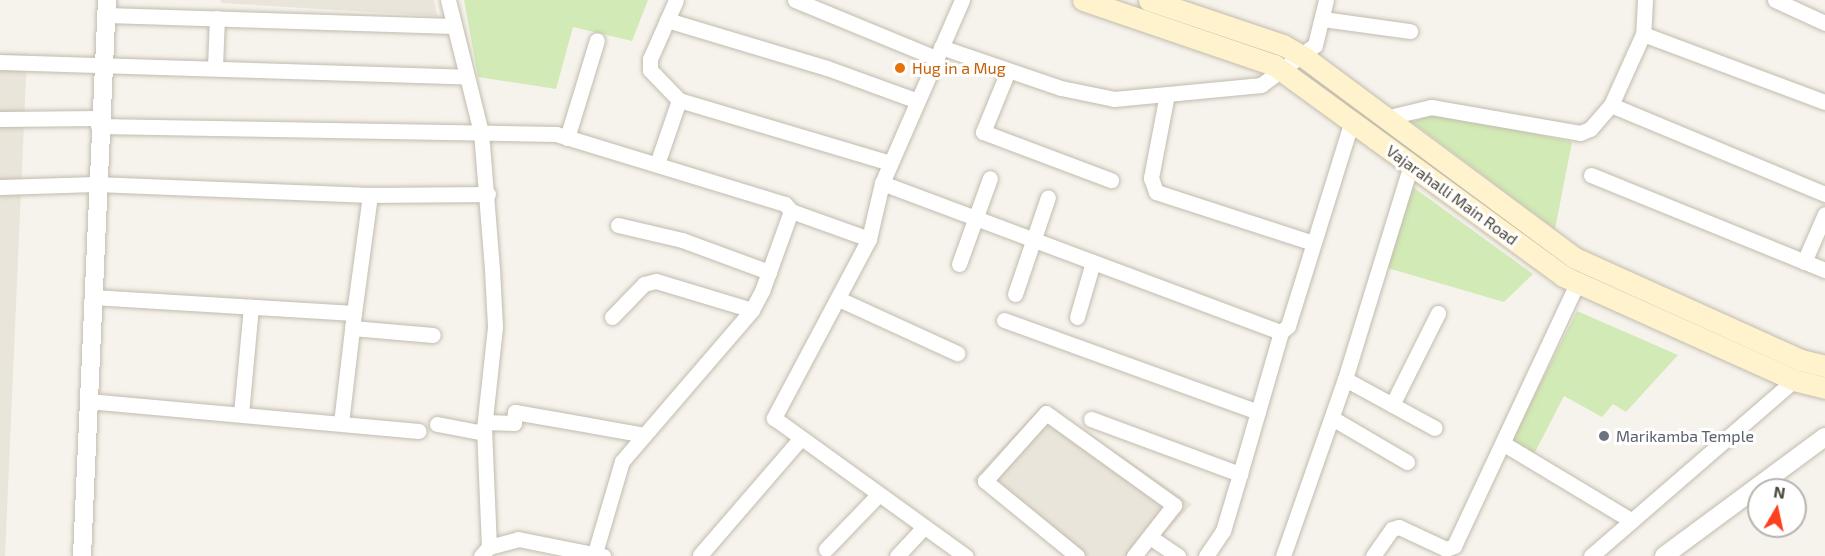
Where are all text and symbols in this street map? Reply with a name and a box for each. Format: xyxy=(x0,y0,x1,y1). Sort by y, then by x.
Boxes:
place label: Hug in a Mug xyxy=(912,58,1006,78)
marker: Hug in a Mug xyxy=(893,61,907,75)
street label: Vajarahalli Main Road xyxy=(1383,141,1521,249)
place label: Marikamba Temple xyxy=(1616,426,1754,446)
marker: Marikamba Temple xyxy=(1597,429,1611,443)
north arrow xyxy=(1747,478,1807,538)
text: N xyxy=(1772,481,1787,502)

